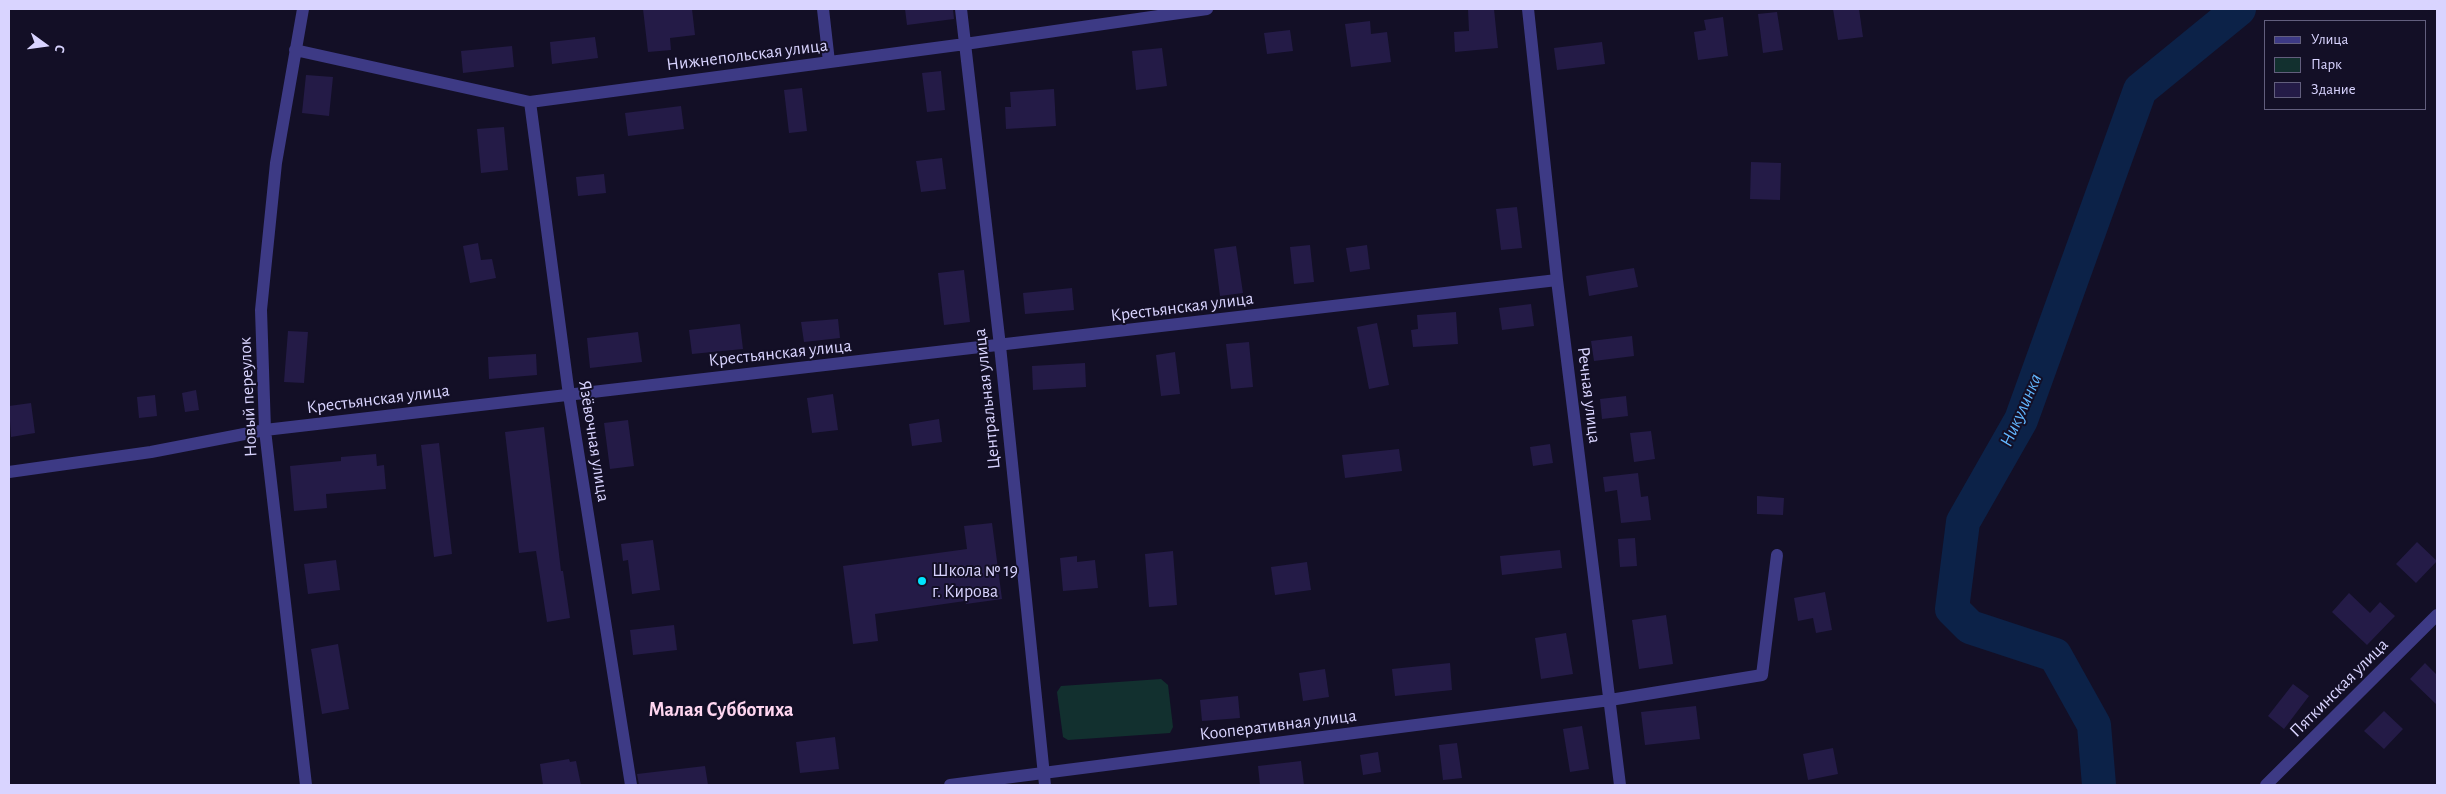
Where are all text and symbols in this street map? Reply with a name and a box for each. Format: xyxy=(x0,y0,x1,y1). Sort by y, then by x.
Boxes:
north arrow xyxy=(20,20,70,70)
legend xyxy=(2264,20,2426,110)
text: Улица xyxy=(2311,32,2348,47)
street label: Нижнепольская улица xyxy=(665,34,829,76)
text: С xyxy=(52,43,67,54)
text: Парк xyxy=(2311,57,2342,72)
text: Здание xyxy=(2311,82,2356,97)
street label: Крестьянская улица xyxy=(1109,288,1255,326)
street label: Центральная улица xyxy=(969,327,1005,471)
street label: Крестьянская улица xyxy=(707,335,853,371)
street label: Новый переулок xyxy=(234,336,262,458)
street label: Речная улица xyxy=(1572,345,1606,445)
water label: Никулинка xyxy=(1995,370,2047,450)
street label: Язёвочная улица xyxy=(574,379,614,503)
street label: Крестьянская улица xyxy=(305,380,451,418)
place label: Школа № 19 г. Кирова xyxy=(932,560,1018,602)
marker: Школа № 19 г. Кирова xyxy=(916,575,928,587)
street label: Пяткинская улица xyxy=(2285,634,2393,742)
district label: Малая Субботиха xyxy=(648,698,794,722)
street label: Кооперативная улица xyxy=(1198,705,1358,745)

